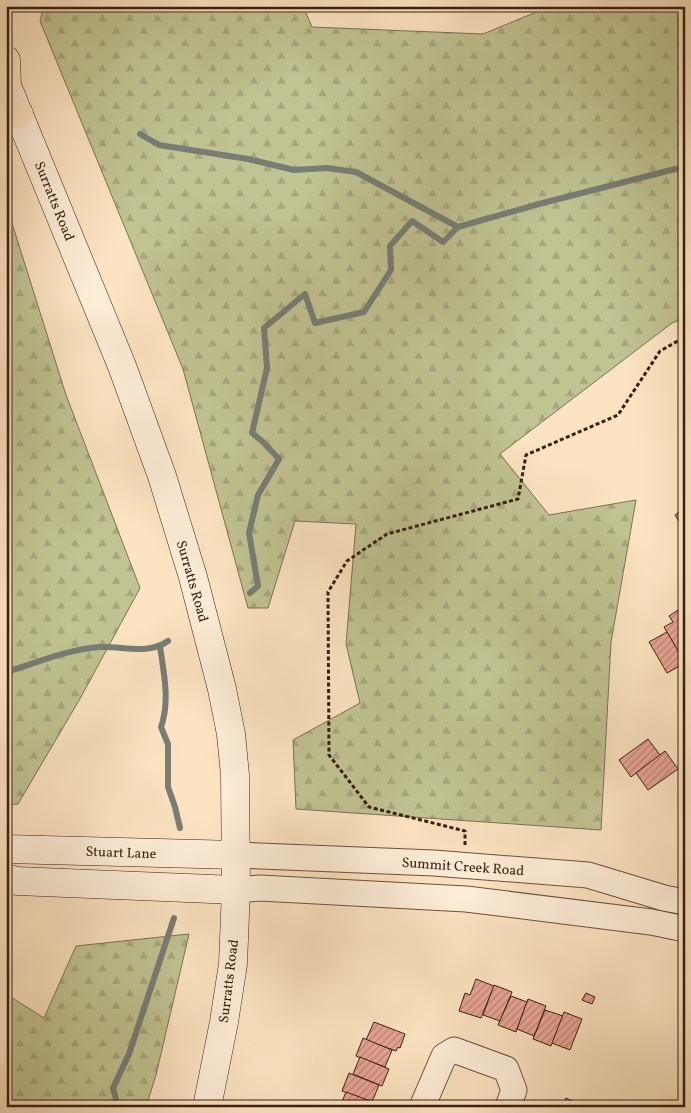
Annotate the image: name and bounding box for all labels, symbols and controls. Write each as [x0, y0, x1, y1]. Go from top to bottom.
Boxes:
street label: Surratts Road [29, 159, 78, 244]
street label: Surratts Road [171, 538, 212, 625]
street label: Stuart Lane [85, 843, 157, 864]
street label: Summit Creek Road [401, 854, 525, 881]
street label: Surratts Road [215, 938, 244, 1024]

